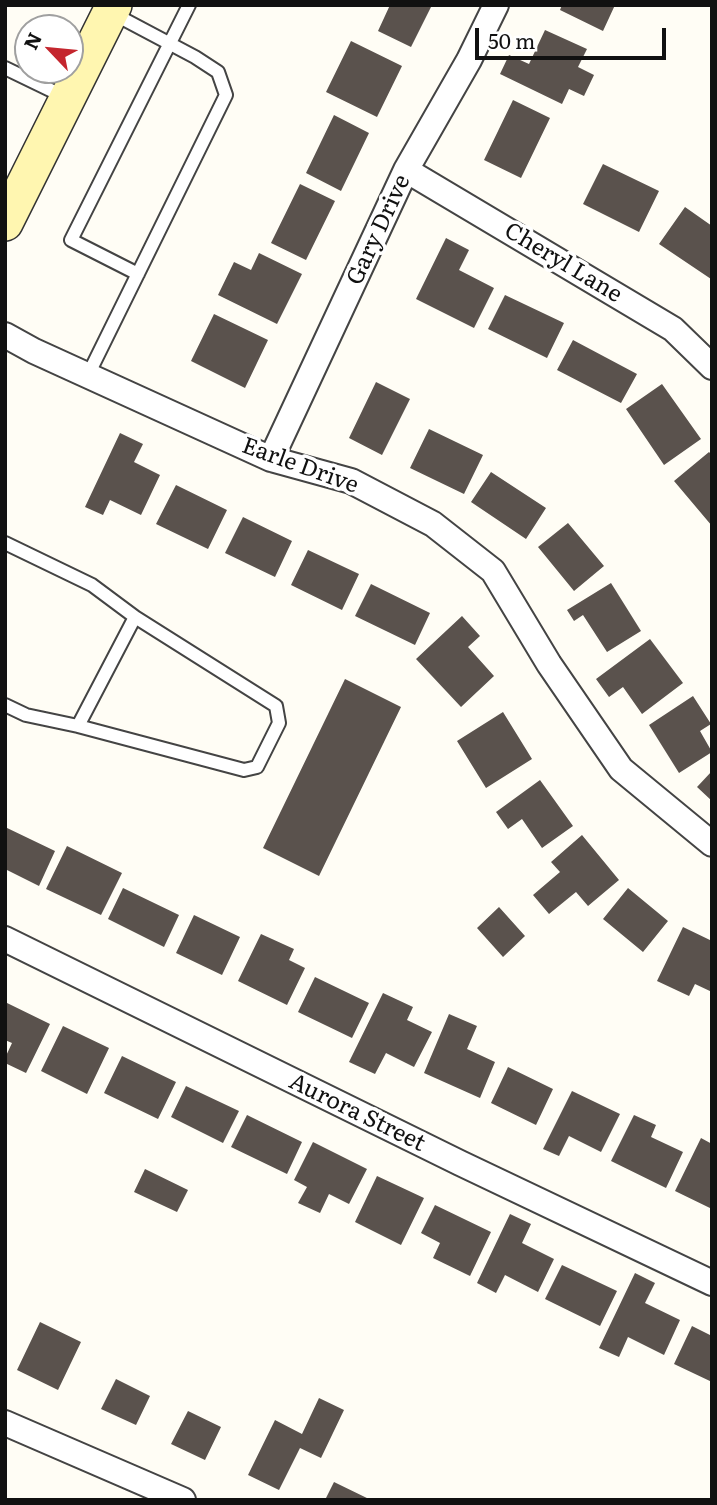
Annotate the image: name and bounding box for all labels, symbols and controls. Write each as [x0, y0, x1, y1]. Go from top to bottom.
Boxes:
north arrow [14, 14, 84, 84]
scale bar [479, 14, 670, 58]
text: 50 m [488, 24, 535, 55]
text: N [16, 27, 48, 54]
street label: Gary Drive [341, 170, 417, 290]
street label: Cheryl Lane [499, 217, 627, 309]
street label: Earle Drive [238, 432, 362, 500]
street label: Aurora Street [284, 1068, 430, 1158]

